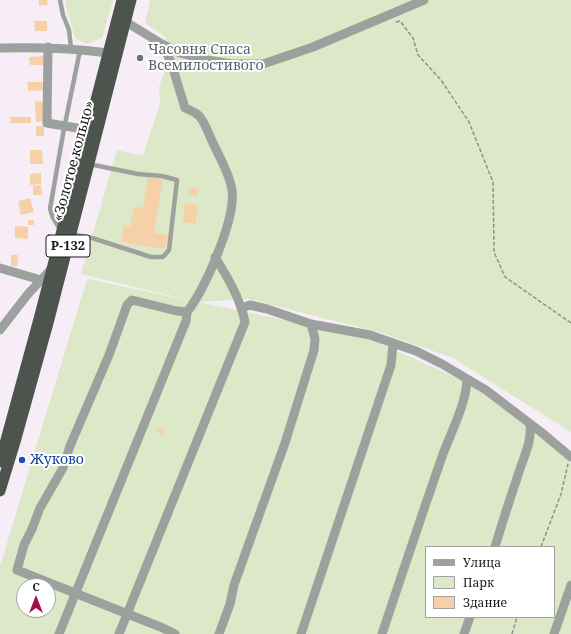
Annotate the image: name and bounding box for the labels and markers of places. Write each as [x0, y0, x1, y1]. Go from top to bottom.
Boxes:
place label: Часовня Спаса Всемилостивого [148, 42, 264, 74]
marker: Часовня Спаса Всемилостивого [135, 53, 145, 63]
place label: Жуково [30, 452, 84, 468]
marker: Жуково [17, 455, 27, 465]

